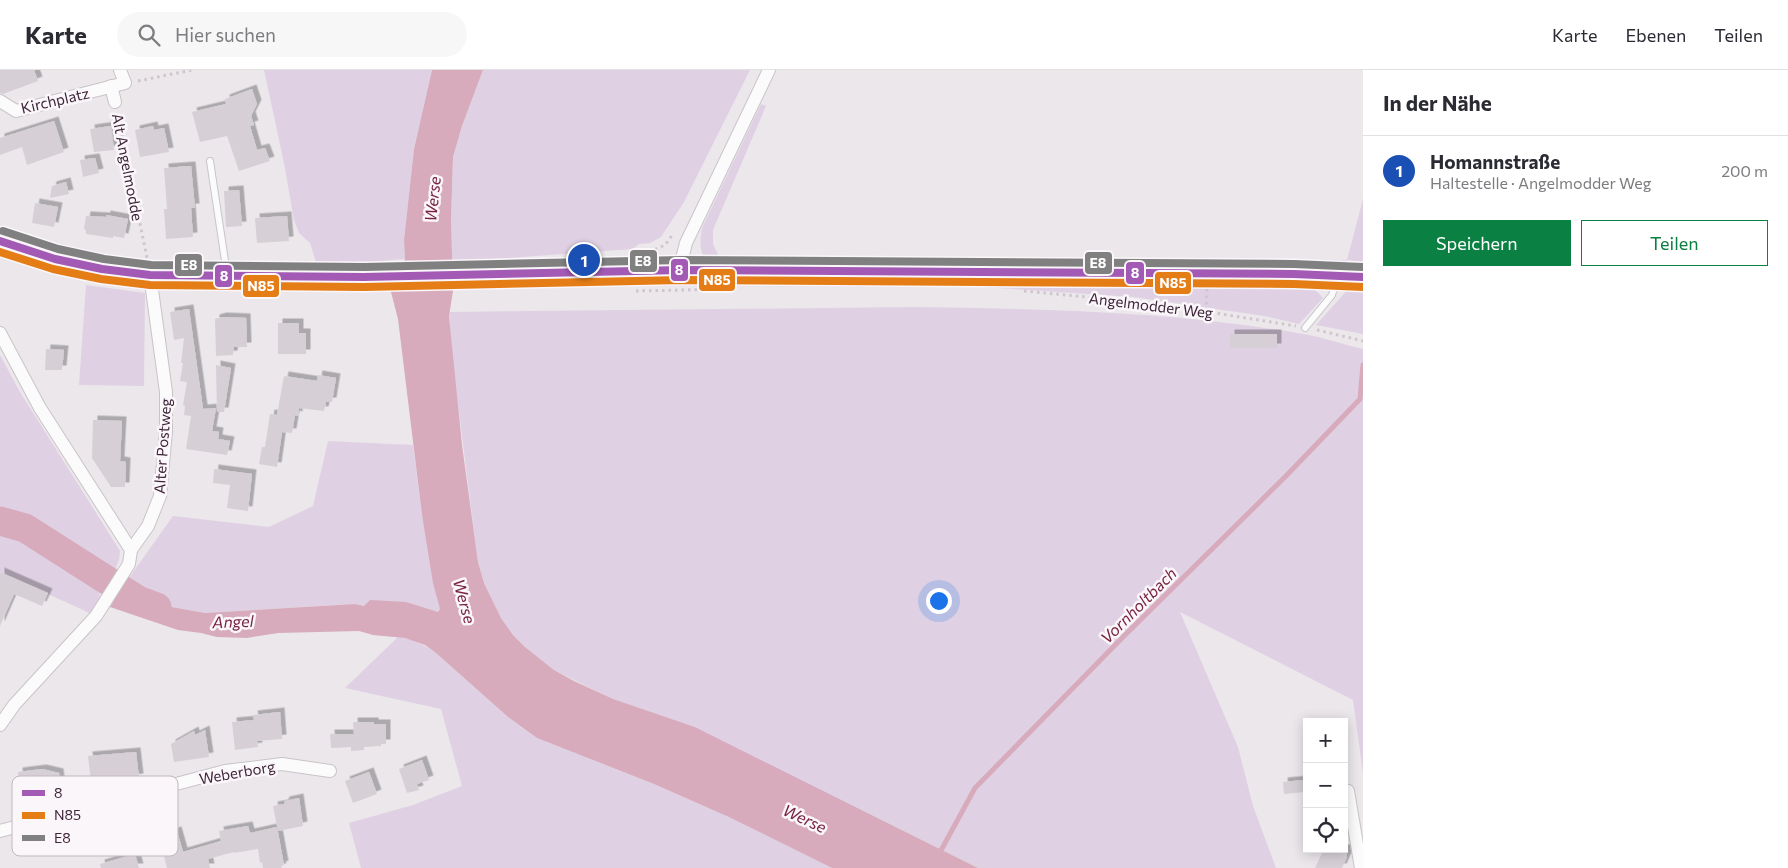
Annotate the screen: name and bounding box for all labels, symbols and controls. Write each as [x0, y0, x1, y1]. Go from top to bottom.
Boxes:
search box [117, 12, 467, 57]
text: Karte [25, 20, 87, 49]
icon: search [135, 21, 163, 49]
text: Hier suchen [175, 23, 276, 46]
text: Karte [1552, 24, 1597, 46]
text: Ebenen [1625, 24, 1686, 46]
text: Teilen [1714, 24, 1763, 46]
street label: Kirchplatz [19, 83, 91, 117]
text: In der Nähe [1383, 90, 1492, 115]
street label: Alt Angelmodde [109, 112, 147, 222]
text: Homannstraße [1430, 150, 1560, 173]
text: 1 [1395, 161, 1403, 180]
text: 200 m [1721, 161, 1768, 180]
text: Haltestelle · Angelmodder Weg [1430, 173, 1651, 192]
water label: Werse [420, 175, 444, 223]
button: Speichern [1383, 220, 1571, 266]
button: Teilen [1581, 220, 1768, 266]
pin: 1 [568, 241, 600, 279]
line badge: E8 [629, 249, 658, 273]
line badge: E8 [1084, 251, 1113, 275]
text: E8 [634, 252, 652, 269]
line badge: E8 [174, 253, 203, 277]
text: E8 [1089, 254, 1107, 271]
text: E8 [180, 256, 198, 273]
line badge: 8 [670, 258, 689, 282]
text: 8 [675, 261, 684, 278]
line badge: 8 [1125, 261, 1145, 285]
line badge: 8 [214, 264, 233, 288]
text: 8 [1131, 264, 1140, 281]
text: 8 [220, 267, 229, 284]
line badge: N85 [698, 268, 736, 292]
text: N85 [703, 271, 731, 288]
line badge: N85 [1154, 271, 1192, 295]
line badge: N85 [242, 274, 280, 298]
text: N85 [1159, 274, 1187, 291]
text: N85 [247, 277, 275, 294]
street label: Angelmodder Weg [1088, 288, 1214, 322]
street label: Alter Postweg [150, 398, 174, 494]
water label: Vornholtbach [1096, 563, 1180, 647]
water label: Werse [450, 576, 480, 626]
your location [926, 588, 952, 614]
water label: Angel [211, 611, 255, 631]
map controls [1303, 718, 1348, 853]
button: + [1303, 718, 1348, 763]
street label: Weberborg [198, 756, 276, 788]
button: − [1303, 763, 1348, 808]
legend [12, 776, 178, 856]
text: 8 [54, 784, 63, 801]
water label: Werse [780, 800, 830, 836]
text: N85 [54, 806, 81, 823]
button: locate [1303, 808, 1348, 853]
text: E8 [54, 829, 71, 846]

